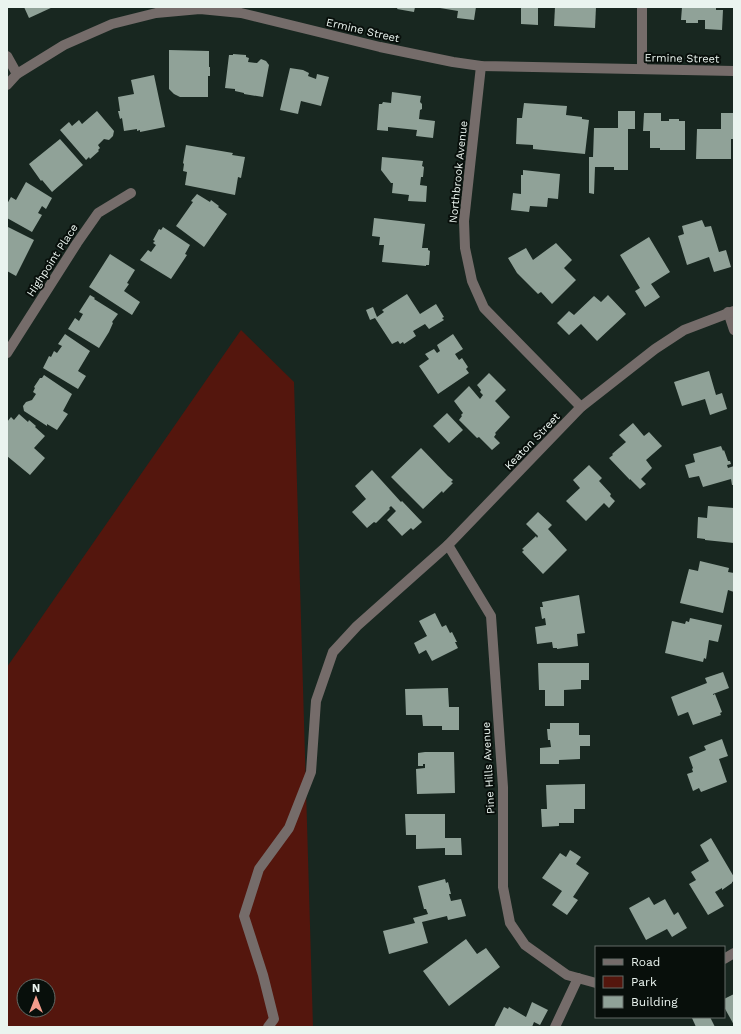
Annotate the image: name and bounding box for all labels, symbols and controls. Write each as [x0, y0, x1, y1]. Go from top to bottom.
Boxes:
street label: Ermine Street [325, 16, 401, 45]
street label: Ermine Street [644, 51, 720, 66]
street label: Northbrook Avenue [447, 120, 470, 224]
street label: Highpoint Place [24, 222, 81, 299]
street label: Keaton Street [502, 410, 563, 472]
street label: Pine Hills Avenue [480, 722, 497, 814]
legend [595, 946, 725, 1018]
text: Road [631, 955, 660, 969]
text: Park [631, 975, 657, 989]
north arrow [16, 978, 56, 1018]
text: N [32, 982, 40, 995]
text: Building [631, 995, 678, 1009]

